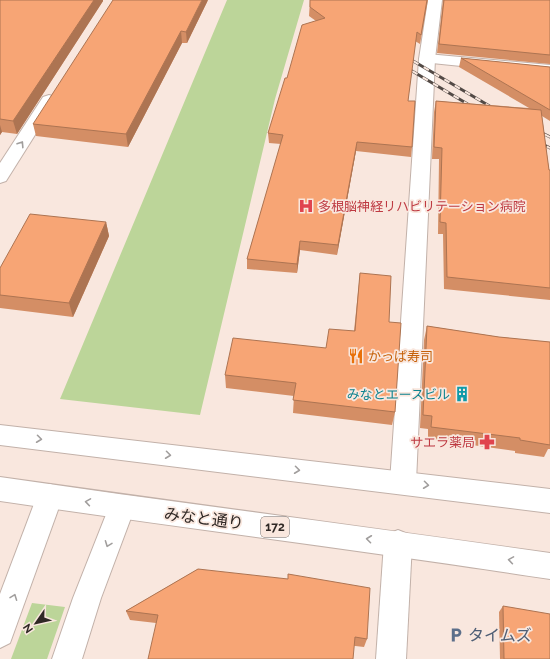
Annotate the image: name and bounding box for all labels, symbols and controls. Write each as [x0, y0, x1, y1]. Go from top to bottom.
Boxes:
one-way arrow [16, 141, 24, 148]
hospital icon: 多根脳神経リハビリテーション病院 [297, 197, 315, 215]
place label: 多根脳神経リハビリテーション病院 [318, 199, 526, 214]
restaurant icon: かっぱ寿司 [347, 347, 365, 365]
place label: かっぱ寿司 [368, 349, 433, 364]
building icon: みなとエースビル [453, 385, 471, 403]
place label: みなとエースビル [347, 387, 450, 402]
pharmacy icon: サエラ薬局 [478, 433, 496, 451]
one-way arrow [36, 434, 42, 443]
place label: サエラ薬局 [410, 435, 475, 450]
one-way arrow [165, 450, 171, 459]
one-way arrow [294, 465, 300, 474]
one-way arrow [423, 480, 429, 489]
one-way arrow [84, 498, 91, 507]
street label: みなと通り [163, 504, 245, 533]
road number: 172 [261, 517, 289, 537]
one-way arrow [366, 535, 372, 544]
one-way arrow [104, 540, 112, 547]
one-way arrow [508, 556, 515, 565]
one-way arrow [10, 593, 18, 600]
north arrow [16, 603, 56, 643]
text: N [20, 621, 36, 635]
parking icon: タイムズ [447, 626, 465, 644]
place label: タイムズ [468, 626, 532, 645]

